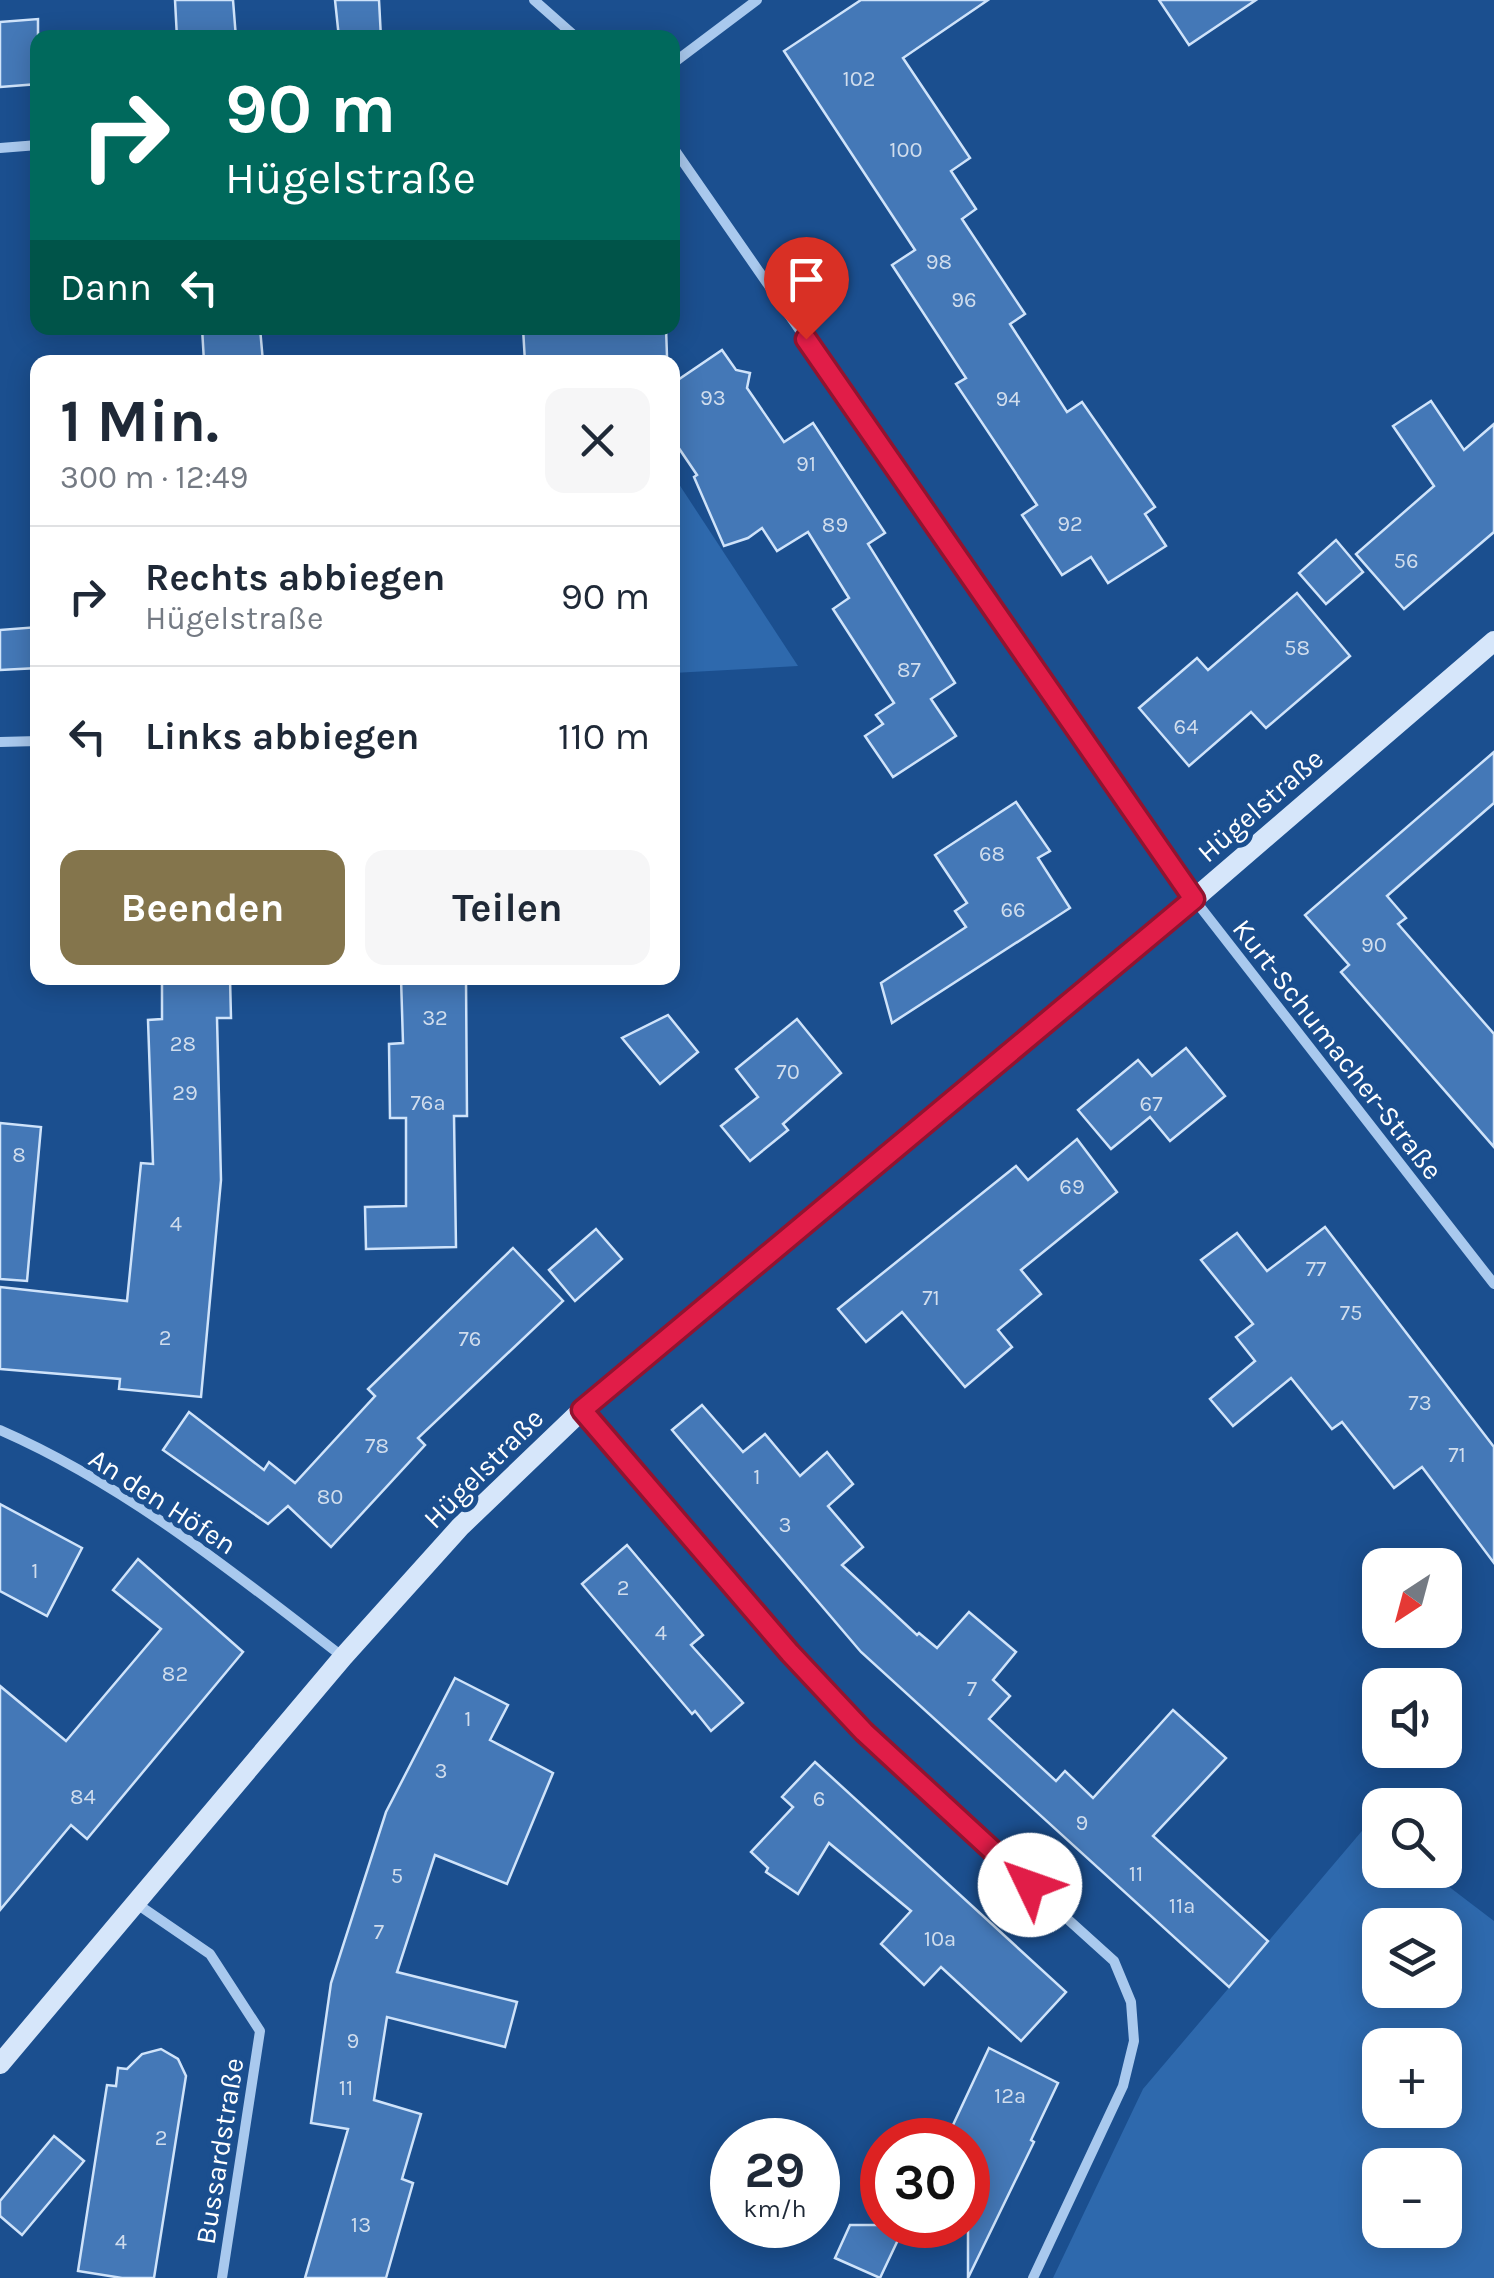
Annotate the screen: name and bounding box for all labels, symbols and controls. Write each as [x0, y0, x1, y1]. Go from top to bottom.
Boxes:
house number: 102 [842, 66, 876, 92]
text: 90 m [225, 68, 396, 150]
icon: right [60, 70, 190, 200]
house number: 100 [889, 137, 923, 163]
text: Hügelstraße [225, 152, 476, 204]
pin [764, 237, 849, 340]
house number: 98 [926, 249, 952, 275]
icon: arrive [779, 252, 834, 307]
icon: left [172, 260, 227, 315]
text: Dann [60, 265, 152, 310]
house number: 96 [951, 287, 977, 313]
house number: 93 [700, 385, 726, 411]
text: 1 Min. [60, 386, 219, 456]
house number: 94 [995, 386, 1021, 412]
button: close [545, 388, 650, 493]
house number: 91 [796, 451, 816, 477]
text: 300 m · 12:49 [60, 459, 248, 496]
house number: 92 [1057, 511, 1083, 537]
house number: 89 [822, 512, 848, 538]
house number: 56 [1393, 548, 1419, 574]
text: Rechts abbiegen [145, 555, 445, 600]
icon: right [60, 569, 115, 624]
text: 90 m [561, 574, 650, 619]
text: Hügelstraße [145, 600, 323, 637]
house number: 58 [1284, 635, 1310, 661]
house number: 87 [897, 657, 921, 683]
icon: left [60, 709, 115, 764]
text: Links abbiegen [145, 714, 419, 759]
text: 110 m [558, 714, 650, 759]
house number: 64 [1174, 714, 1198, 740]
street label: Hügelstraße [1191, 742, 1330, 869]
house number: 68 [979, 841, 1005, 867]
button: Beenden [60, 850, 345, 965]
button: Teilen [365, 850, 650, 965]
house number: 66 [1000, 897, 1026, 923]
street label: Kurt-Schumacher-Straße [1226, 913, 1450, 1186]
house number: 90 [1361, 932, 1387, 958]
house number: 32 [422, 1005, 448, 1031]
house number: 28 [170, 1031, 196, 1057]
house number: 70 [776, 1059, 800, 1085]
house number: 29 [172, 1080, 198, 1106]
house number: 76a [410, 1090, 446, 1116]
house number: 67 [1140, 1091, 1162, 1117]
house number: 8 [12, 1142, 26, 1168]
house number: 69 [1059, 1174, 1085, 1200]
house number: 4 [170, 1211, 182, 1237]
house number: 77 [1306, 1256, 1326, 1282]
house number: 71 [922, 1285, 940, 1311]
house number: 75 [1340, 1300, 1362, 1326]
house number: 2 [159, 1325, 171, 1351]
house number: 76 [459, 1326, 481, 1352]
house number: 73 [1408, 1390, 1432, 1416]
street label: Hügelstraße [417, 1402, 550, 1535]
house number: 78 [365, 1433, 389, 1459]
street label: An den Höfen [83, 1442, 243, 1561]
house number: 71 [1448, 1442, 1466, 1468]
house number: 1 [753, 1464, 761, 1490]
house number: 80 [317, 1484, 343, 1510]
house number: 3 [779, 1512, 792, 1538]
north arrow [1362, 1548, 1462, 1648]
map controls [1362, 1548, 1462, 2248]
house number: 1 [31, 1558, 39, 1584]
house number: 2 [617, 1575, 629, 1601]
house number: 4 [655, 1620, 667, 1646]
house number: 82 [162, 1661, 188, 1687]
button: sound [1362, 1668, 1462, 1768]
house number: 7 [967, 1676, 977, 1702]
house number: 1 [464, 1706, 472, 1732]
house number: 3 [435, 1758, 448, 1784]
house number: 84 [70, 1784, 96, 1810]
house number: 6 [813, 1786, 825, 1812]
button: search [1362, 1788, 1462, 1888]
house number: 9 [1076, 1810, 1088, 1836]
position arrow [978, 1833, 1082, 1937]
house number: 11 [1129, 1861, 1143, 1887]
house number: 5 [391, 1863, 403, 1889]
house number: 11a [1169, 1893, 1195, 1919]
button: layers [1362, 1908, 1462, 2008]
house number: 7 [374, 1919, 384, 1945]
house number: 10a [924, 1926, 956, 1952]
house number: 9 [347, 2028, 359, 2054]
button: + [1362, 2028, 1462, 2128]
street label: Bussardstraße [188, 2056, 251, 2247]
house number: 11 [339, 2075, 353, 2101]
house number: 12a [994, 2083, 1026, 2109]
speed limit sign: 30 [860, 2118, 990, 2248]
house number: 2 [155, 2125, 167, 2151]
text: 29 [745, 2141, 805, 2200]
button: − [1362, 2148, 1462, 2248]
text: km/h [743, 2194, 807, 2223]
house number: 13 [351, 2212, 371, 2238]
house number: 4 [115, 2229, 127, 2255]

